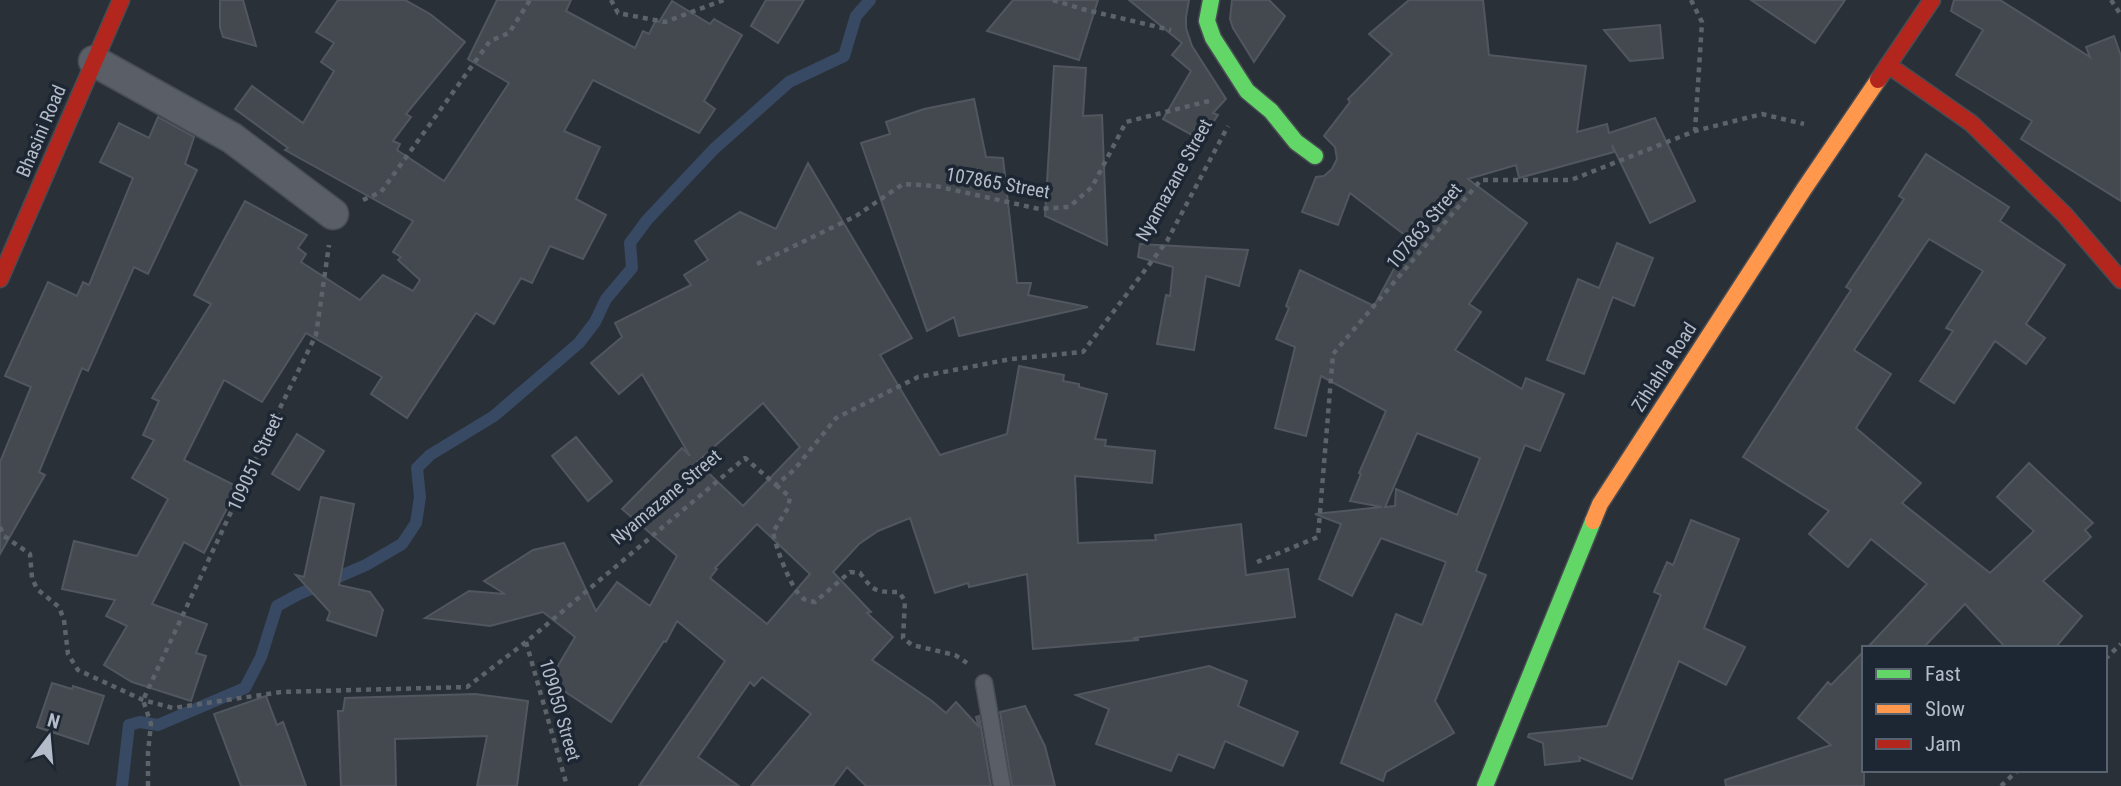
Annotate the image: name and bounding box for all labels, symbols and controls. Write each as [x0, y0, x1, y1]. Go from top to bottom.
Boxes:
street label: Bhasini Road [11, 82, 71, 180]
street label: Nyamazane Street [1131, 115, 1217, 245]
street label: 107865 Street [944, 163, 1052, 203]
street label: 107863 Street [1381, 178, 1467, 274]
street label: Zihlahla Road [1627, 318, 1701, 416]
street label: 109051 Street [222, 409, 288, 515]
street label: Nyamazane Street [606, 444, 726, 550]
legend [1862, 646, 2107, 772]
street label: 109050 Street [534, 656, 586, 764]
text: Fast [1925, 662, 1961, 686]
text: Slow [1925, 697, 1965, 721]
north arrow [14, 702, 84, 772]
text: N [45, 708, 62, 734]
text: Jam [1925, 732, 1961, 756]

